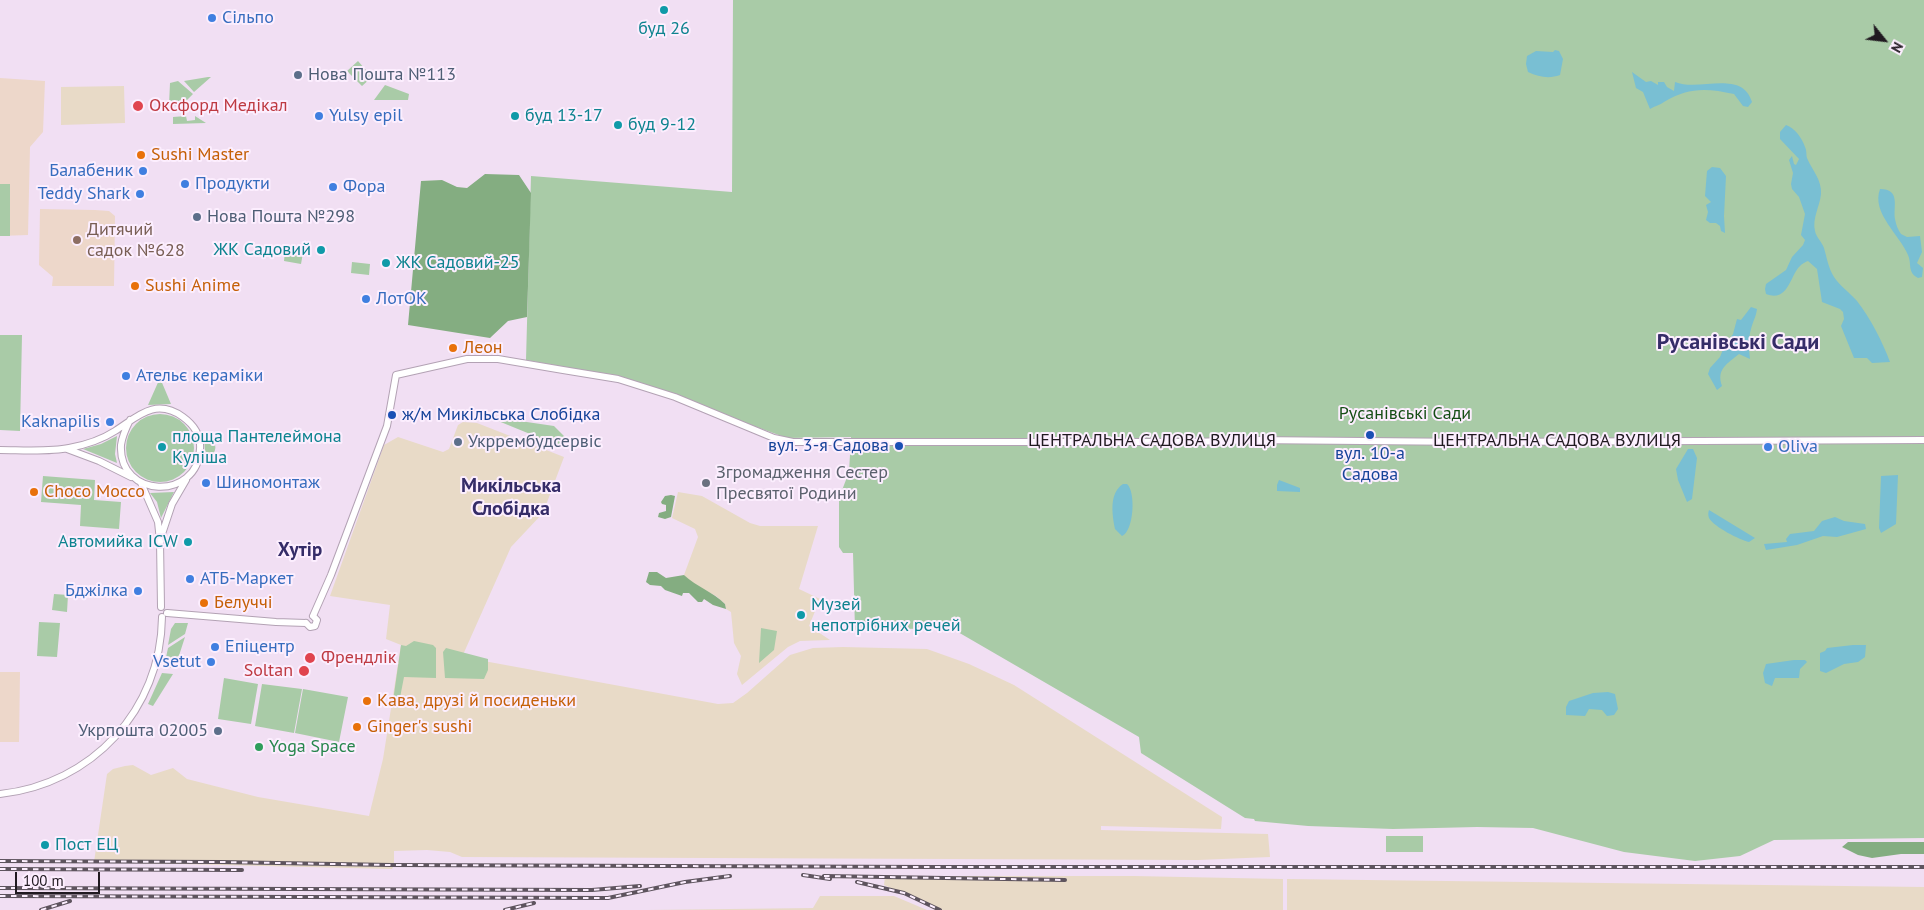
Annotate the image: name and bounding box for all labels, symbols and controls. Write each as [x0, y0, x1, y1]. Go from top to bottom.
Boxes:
marker: буд 26 [658, 4, 670, 16]
place label: Сільпо [222, 7, 274, 29]
marker: Сільпо [206, 12, 218, 24]
north arrow [1859, 15, 1909, 65]
place label: буд 26 [638, 18, 690, 40]
text: N [1887, 39, 1907, 56]
place label: Нова Пошта №113 [308, 64, 456, 86]
marker: Нова Пошта №113 [292, 69, 304, 81]
place label: Оксфорд Медікал [149, 95, 288, 117]
marker: Оксфорд Медікал [131, 99, 145, 113]
place label: Yulsy epil [329, 105, 402, 127]
place label: буд 13-17 [525, 105, 603, 127]
marker: Yulsy epil [313, 110, 325, 122]
marker: буд 13-17 [509, 110, 521, 122]
place label: буд 9-12 [628, 114, 696, 136]
marker: буд 9-12 [612, 119, 624, 131]
place label: Sushi Master [151, 144, 249, 166]
marker: Sushi Master [135, 149, 147, 161]
place label: Балабеник [49, 160, 133, 182]
marker: Балабеник [137, 165, 149, 177]
place label: Продукти [195, 173, 270, 195]
place label: Фора [343, 176, 385, 198]
marker: Продукти [179, 178, 191, 190]
marker: Фора [327, 181, 339, 193]
place label: Teddy Shark [38, 183, 130, 205]
marker: Teddy Shark [134, 188, 146, 200]
place label: Нова Пошта №298 [207, 206, 355, 228]
marker: Нова Пошта №298 [191, 211, 203, 223]
place label: Дитячий садок №628 [87, 219, 185, 262]
marker: Дитячий садок №628 [71, 234, 83, 246]
place label: ЖК Садовий [213, 239, 311, 261]
marker: ЖК Садовий [315, 244, 327, 256]
place label: ЖК Садовий-25 [396, 252, 520, 274]
marker: ЖК Садовий-25 [380, 257, 392, 269]
place label: Sushi Anime [145, 275, 240, 297]
marker: Sushi Anime [129, 280, 141, 292]
place label: ЛотОК [376, 288, 427, 310]
marker: ЛотОК [360, 293, 372, 305]
district label: Русанівські Сади [1657, 330, 1819, 356]
place label: Леон [463, 337, 503, 359]
marker: Леон [447, 342, 459, 354]
place label: Ательє кераміки [136, 365, 263, 387]
marker: Ательє кераміки [120, 370, 132, 382]
park label: Русанівські Сади [1339, 403, 1471, 425]
place label: ж/м Микільська Слобідка [402, 404, 600, 426]
marker: ж/м Микільська Слобідка [386, 409, 398, 421]
place label: Kaknapilis [21, 411, 100, 433]
marker: Kaknapilis [104, 416, 116, 428]
place label: площа Пантелеймона Куліша [172, 426, 342, 468]
marker: вул. 10-а Садова [1364, 429, 1376, 441]
street label: ЦЕНТРАЛЬНА САДОВА ВУЛИЦЯ [1028, 430, 1276, 452]
street label: ЦЕНТРАЛЬНА САДОВА ВУЛИЦЯ [1433, 430, 1681, 452]
place label: Укррембудсервіс [468, 431, 602, 453]
place label: вул. 3-я Садова [768, 435, 889, 457]
marker: Укррембудсервіс [452, 436, 464, 448]
place label: Oliva [1778, 436, 1818, 458]
marker: вул. 3-я Садова [893, 440, 905, 452]
marker: площа Пантелеймона Куліша [156, 441, 168, 453]
marker: Oliva [1762, 441, 1774, 453]
place label: вул. 10-а Садова [1335, 443, 1405, 486]
place label: Згромадження Сестер Пресвятої Родини [716, 462, 888, 504]
place label: Шиномонтаж [216, 472, 320, 494]
district label: Микільська Слобідка [461, 474, 561, 521]
marker: Шиномонтаж [200, 477, 212, 489]
marker: Згромадження Сестер Пресвятої Родини [700, 477, 712, 489]
place label: Choco Mocco [44, 481, 145, 503]
marker: Choco Mocco [28, 486, 40, 498]
place label: Автомийка ICW [58, 531, 178, 553]
marker: Автомийка ICW [182, 536, 194, 548]
district label: Хутір [278, 540, 322, 562]
place label: АТБ-Маркет [200, 568, 293, 590]
marker: АТБ-Маркет [184, 573, 196, 585]
place label: Бджілка [65, 580, 128, 602]
marker: Бджілка [132, 585, 144, 597]
place label: Белуччі [214, 592, 273, 614]
place label: Музей непотрібних речей [811, 594, 961, 636]
marker: Белуччі [198, 597, 210, 609]
marker: Музей непотрібних речей [795, 609, 807, 621]
place label: Епіцентр [225, 636, 295, 658]
marker: Епіцентр [209, 641, 221, 653]
place label: Френдлік [321, 647, 396, 669]
place label: Vsetut [153, 651, 201, 673]
marker: Френдлік [303, 651, 317, 665]
marker: Vsetut [205, 656, 217, 668]
place label: Soltan [244, 660, 293, 682]
marker: Soltan [297, 664, 311, 678]
place label: Кава, друзі й посиденьки [377, 690, 576, 712]
marker: Кава, друзі й посиденьки [361, 695, 373, 707]
place label: Ginger's sushi [367, 716, 472, 738]
place label: Укрпошта 02005 [78, 720, 208, 742]
marker: Ginger's sushi [351, 721, 363, 733]
marker: Укрпошта 02005 [212, 725, 224, 737]
place label: Yoga Space [269, 736, 356, 758]
marker: Yoga Space [253, 741, 265, 753]
place label: Пост ЕЦ [55, 834, 118, 856]
marker: Пост ЕЦ [39, 839, 51, 851]
scale bar [18, 862, 102, 894]
text: 100 m [23, 871, 64, 890]

